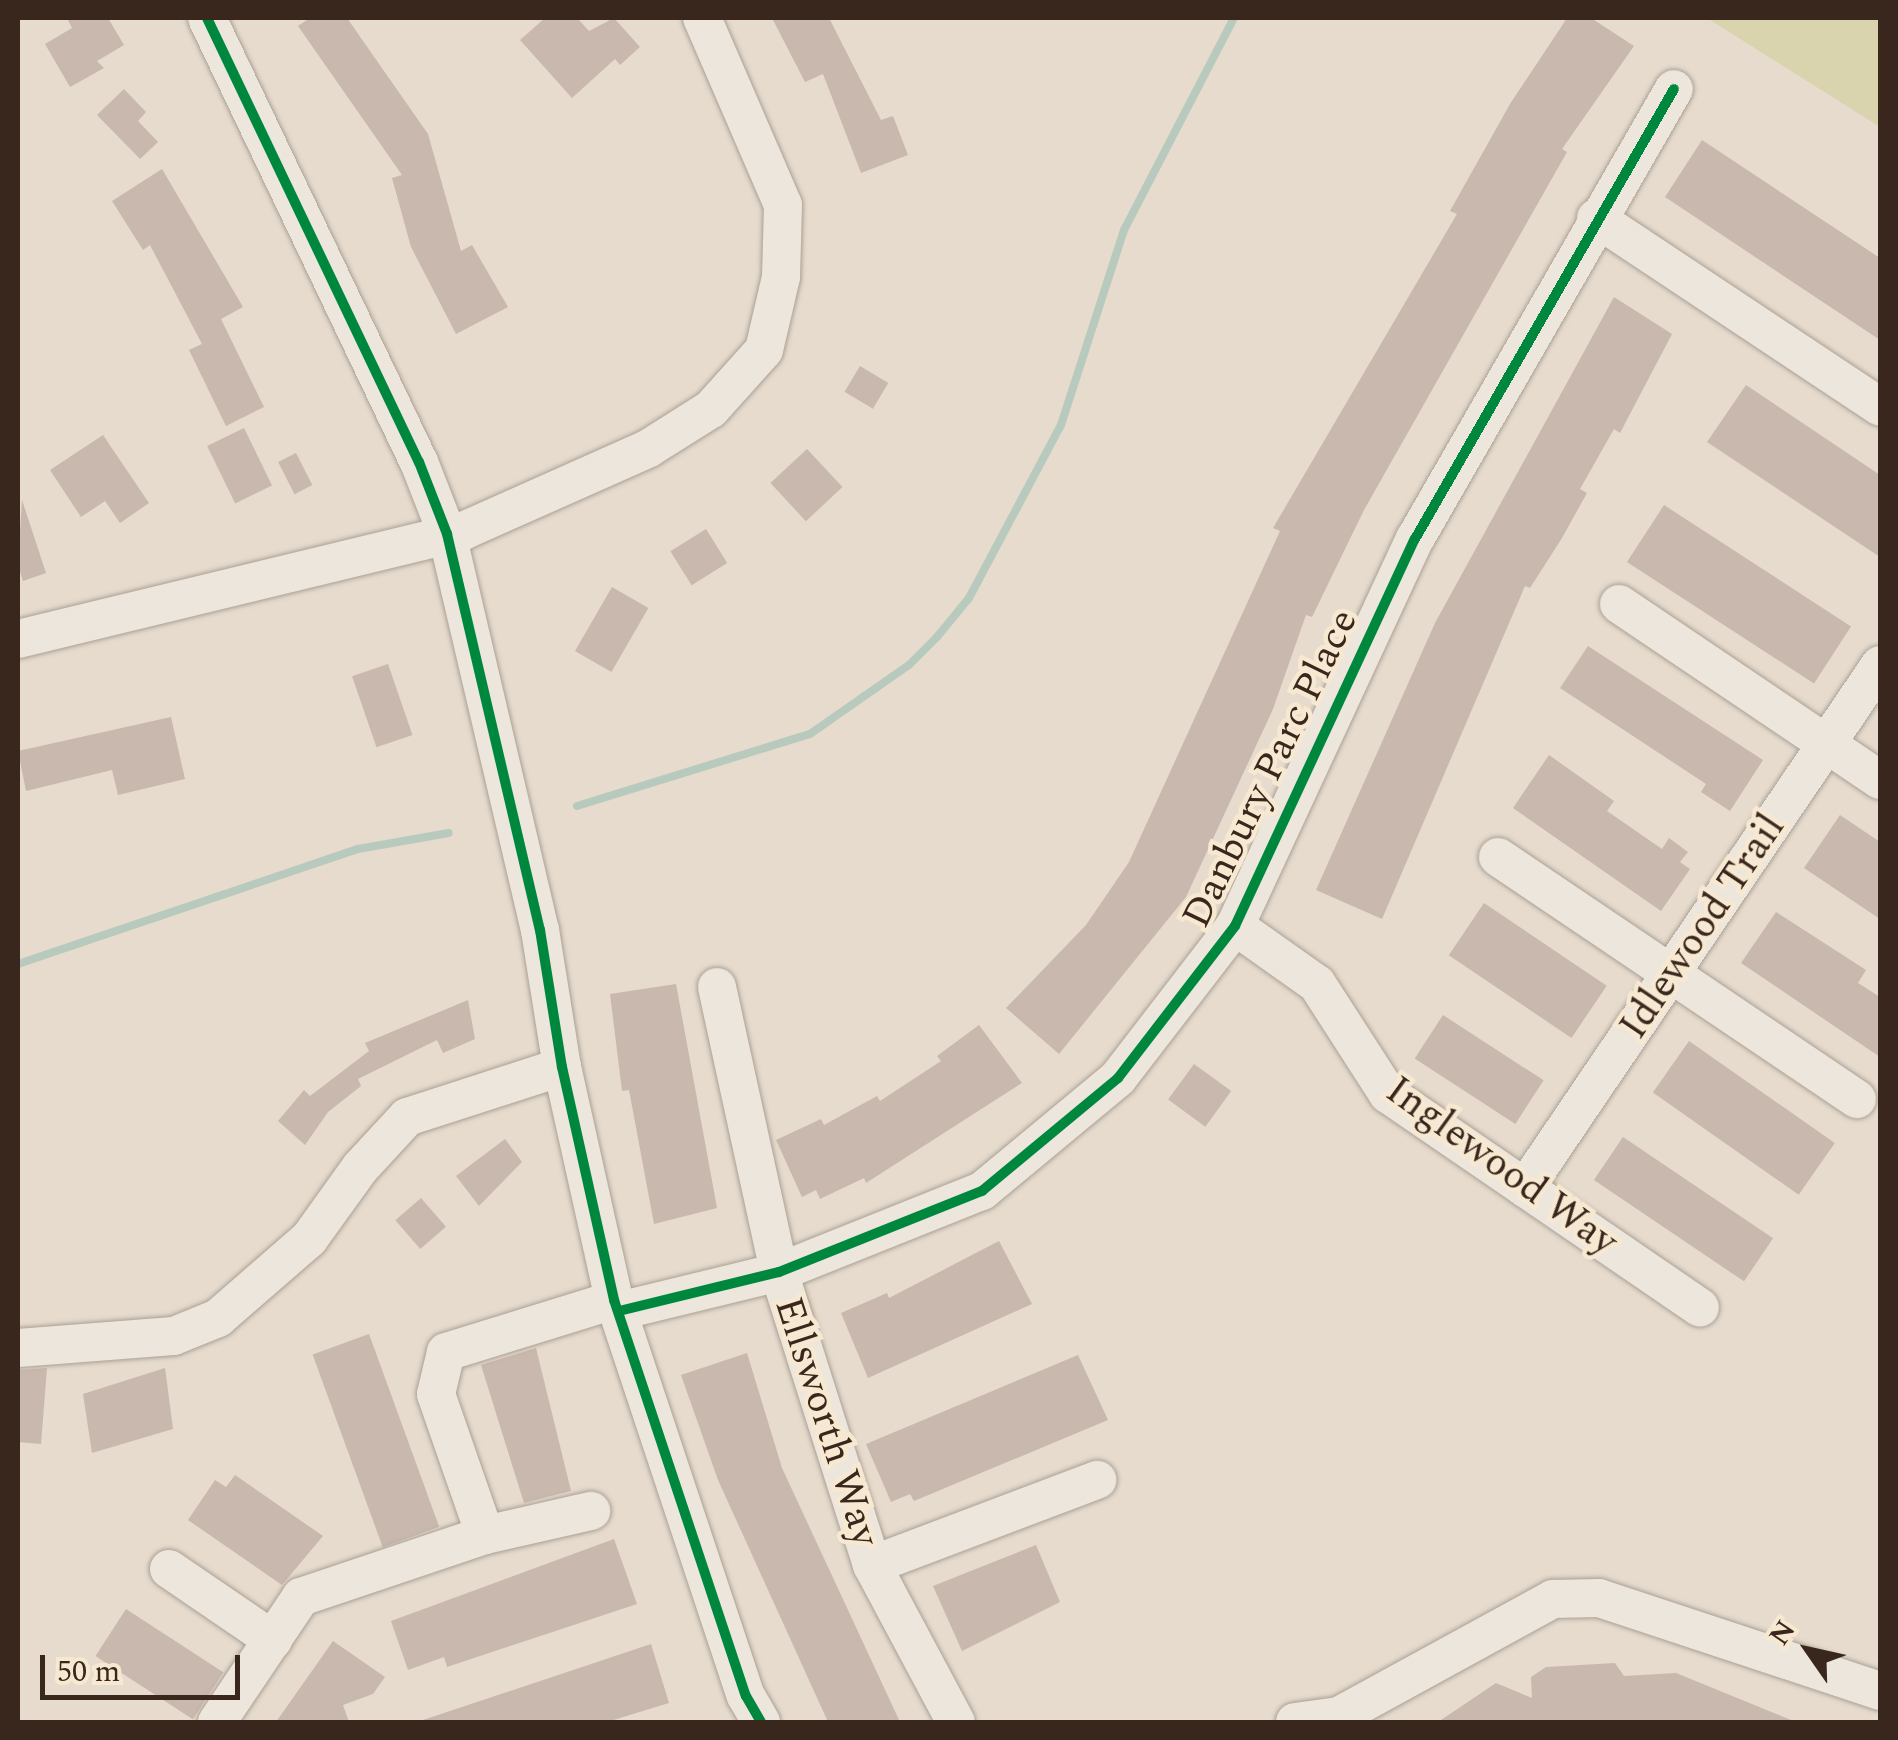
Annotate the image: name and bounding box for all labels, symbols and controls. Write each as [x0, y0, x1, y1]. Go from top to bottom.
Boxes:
street label: Danbury Parc Place [1173, 602, 1369, 936]
street label: Idlewood Trail [1610, 805, 1796, 1049]
street label: Inglewood Way [1376, 1067, 1626, 1267]
street label: Ellsworth Way [763, 1291, 889, 1553]
north arrow [1758, 1600, 1858, 1700]
text: N [1758, 1611, 1807, 1654]
scale bar [45, 1635, 245, 1697]
text: 50 m [57, 1649, 120, 1695]

